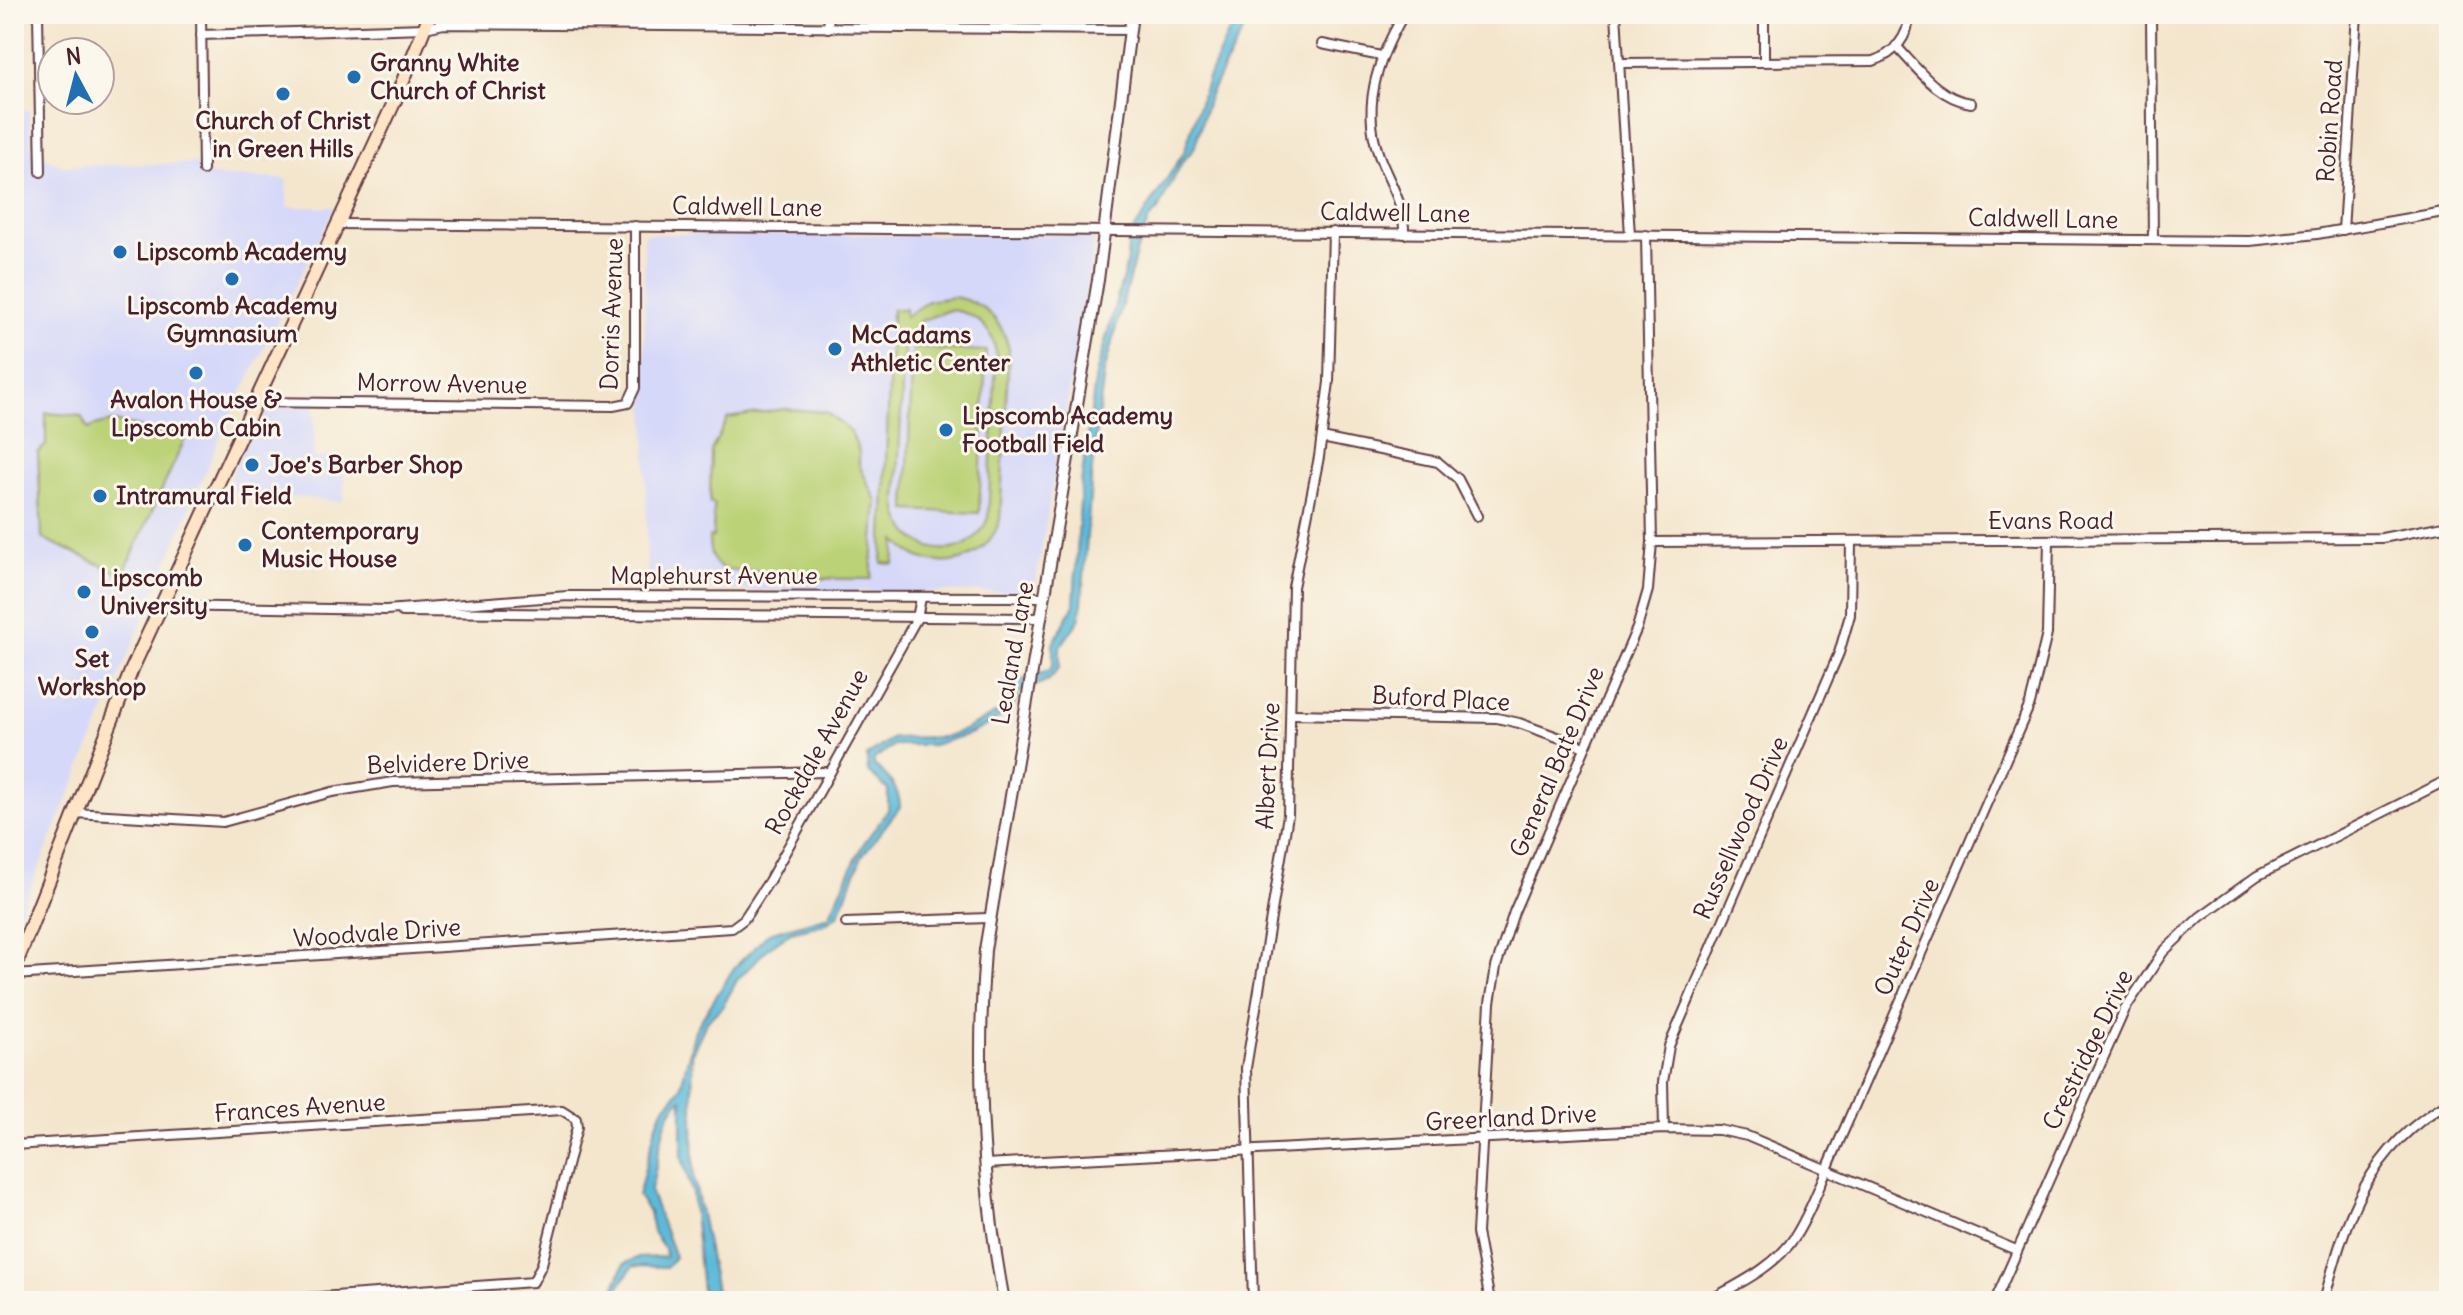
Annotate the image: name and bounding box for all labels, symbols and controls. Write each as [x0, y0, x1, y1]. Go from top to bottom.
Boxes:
north arrow [36, 36, 116, 116]
text: N [64, 41, 83, 71]
place label: Granny White Church of Christ [370, 47, 547, 105]
street label: Robin Road [2310, 58, 2348, 183]
marker: Granny White Church of Christ [345, 68, 363, 86]
marker: Church of Christ in Green Hills [274, 85, 292, 103]
place label: Church of Christ in Green Hills [195, 105, 372, 163]
street label: Caldwell Lane [672, 190, 823, 222]
street label: Caldwell Lane [1320, 196, 1471, 228]
street label: Caldwell Lane [1968, 202, 2119, 234]
place label: Lipscomb Academy [136, 236, 347, 266]
street label: Dorris Avenue [593, 237, 629, 391]
marker: Lipscomb Academy [111, 243, 129, 261]
marker: Lipscomb Academy Gymnasium [223, 270, 241, 288]
place label: Lipscomb Academy Gymnasium [126, 290, 338, 348]
place label: McCadams Athletic Center [851, 319, 1010, 377]
marker: McCadams Athletic Center [826, 340, 844, 358]
marker: Avalon House & Lipscomb Cabin [187, 364, 205, 382]
street label: Morrow Avenue [356, 367, 528, 399]
place label: Avalon House & Lipscomb Cabin [110, 384, 282, 442]
place label: Lipscomb Academy Football Field [962, 400, 1173, 458]
marker: Lipscomb Academy Football Field [937, 421, 955, 439]
place label: Joe's Barber Shop [268, 449, 463, 479]
marker: Joe's Barber Shop [243, 456, 261, 474]
place label: Intramural Field [116, 480, 292, 510]
marker: Intramural Field [91, 487, 109, 505]
street label: Evans Road [1988, 505, 2114, 535]
place label: Contemporary Music House [261, 515, 419, 573]
marker: Contemporary Music House [236, 536, 254, 554]
street label: Maplehurst Avenue [610, 560, 818, 590]
place label: Lipscomb University [100, 562, 208, 620]
street label: Lealand Lane [985, 579, 1039, 727]
marker: Lipscomb University [75, 583, 93, 601]
marker: Set Workshop [83, 623, 101, 641]
place label: Set Workshop [38, 643, 146, 701]
street label: General Bate Drive [1502, 662, 1610, 861]
street label: Rockdale Avenue [758, 663, 874, 840]
street label: Buford Place [1371, 679, 1511, 717]
street label: Albert Drive [1249, 702, 1285, 830]
street label: Russellwood Drive [1686, 731, 1794, 924]
street label: Belvidere Drive [366, 744, 530, 780]
street label: Outer Drive [1867, 873, 1945, 1000]
street label: Woodvale Drive [292, 911, 462, 953]
street label: Crestridge Drive [2035, 964, 2139, 1135]
street label: Frances Avenue [213, 1086, 387, 1128]
street label: Greerland Drive [1424, 1098, 1597, 1136]

